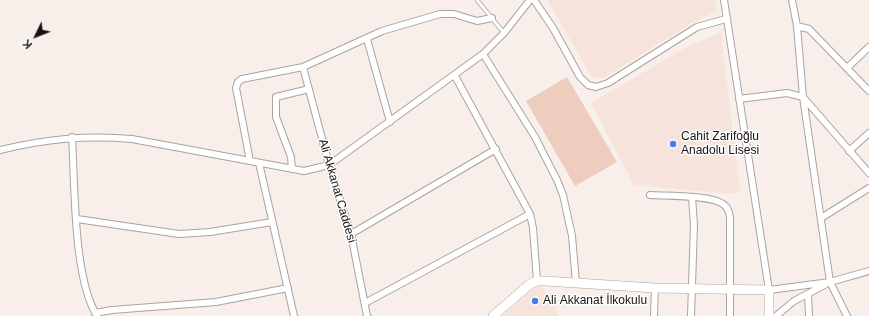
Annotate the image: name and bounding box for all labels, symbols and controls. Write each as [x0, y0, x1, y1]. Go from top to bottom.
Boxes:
north arrow [16, 16, 56, 56]
text: K [20, 37, 34, 51]
place label: Cahit Zarifoğlu Anadolu Lisesi [681, 130, 759, 158]
street label: Ali Akkanat Caddesi [315, 137, 359, 245]
marker: Cahit Zarifoğlu Anadolu Lisesi [668, 139, 678, 149]
place label: Ali Akkanat İlkokulu [543, 294, 647, 308]
marker: Ali Akkanat İlkokulu [530, 296, 540, 306]

